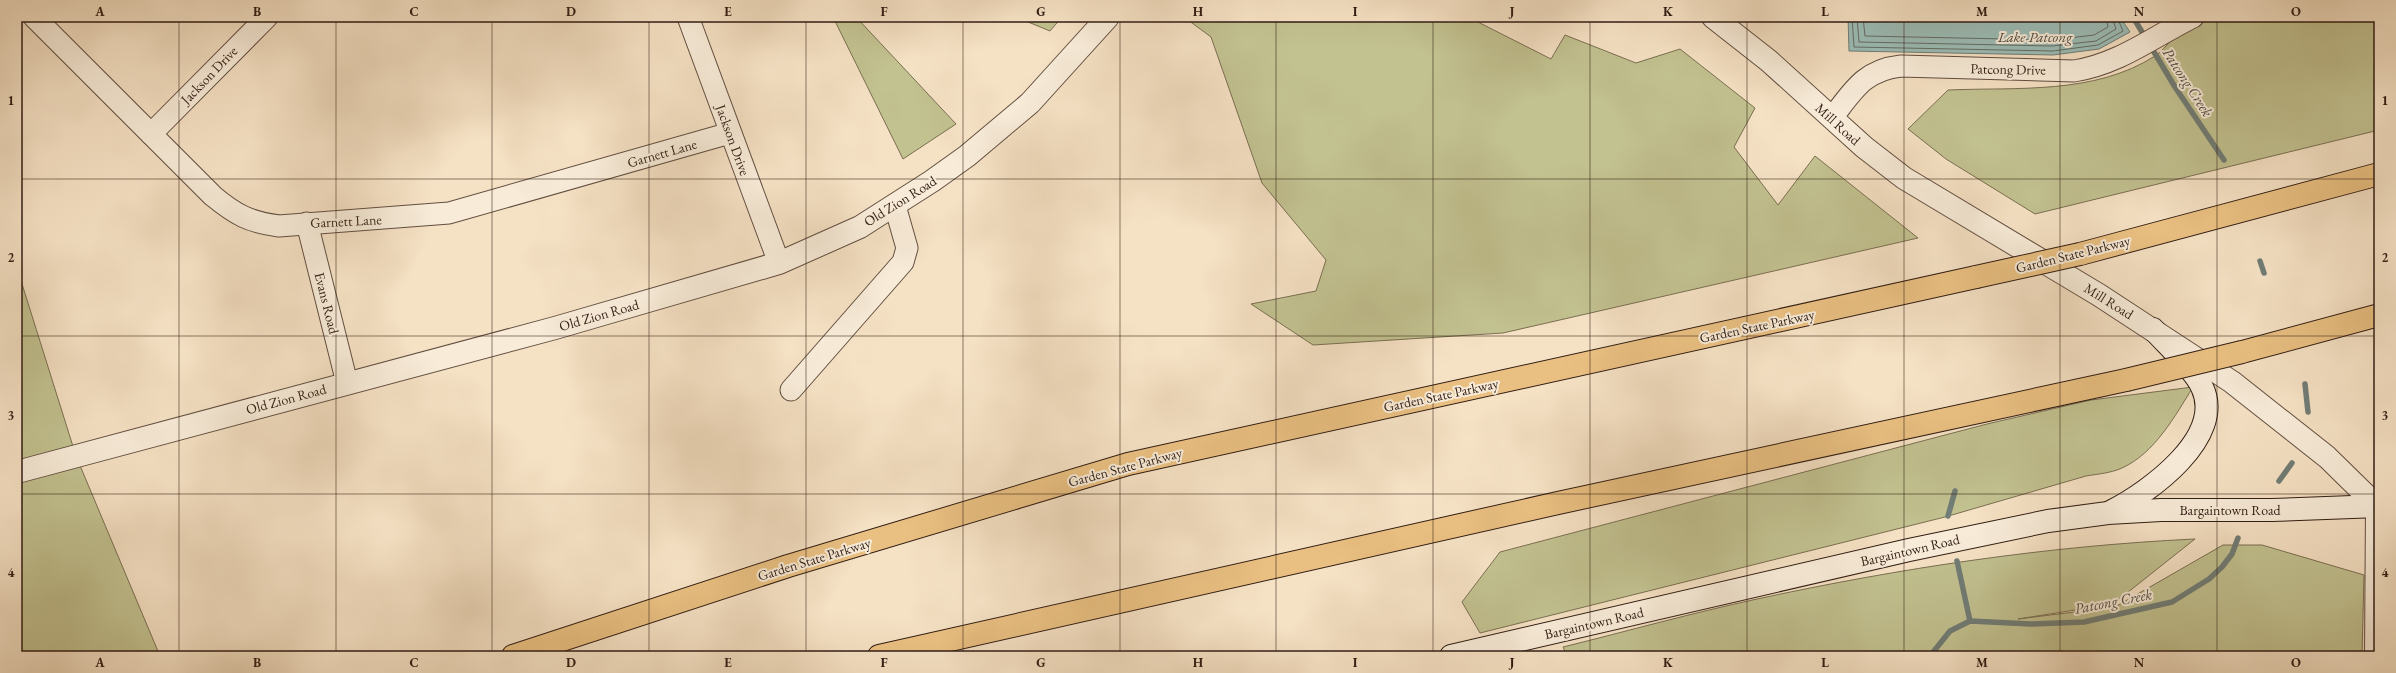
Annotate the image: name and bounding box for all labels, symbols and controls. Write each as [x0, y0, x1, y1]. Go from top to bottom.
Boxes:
text: A [94, 3, 105, 20]
text: B [253, 3, 261, 20]
text: C [409, 3, 419, 20]
text: D [566, 3, 576, 20]
text: E [724, 3, 732, 20]
text: F [880, 3, 888, 20]
text: G [1036, 3, 1046, 20]
text: H [1193, 3, 1204, 20]
text: I [1353, 3, 1358, 20]
text: J [1508, 3, 1515, 20]
text: K [1663, 3, 1674, 20]
text: L [1821, 3, 1829, 20]
text: M [1976, 3, 1988, 20]
text: N [2134, 3, 2145, 20]
text: O [2291, 3, 2301, 20]
water label: Lake Patcong [1997, 27, 2073, 46]
street label: Jackson Drive [176, 42, 242, 109]
water label: Patcong Creek [2159, 44, 2217, 120]
street label: Patcong Drive [1970, 59, 2046, 79]
text: 1 [8, 92, 15, 109]
text: 1 [2382, 92, 2389, 109]
street label: Mill Road [1812, 99, 1865, 150]
street label: Jackson Drive [712, 101, 754, 178]
street label: Garnett Lane [625, 134, 699, 172]
street label: Old Zion Road [860, 171, 940, 230]
street label: Garnett Lane [310, 210, 383, 232]
street label: Garden State Parkway [2014, 231, 2133, 277]
text: 2 [8, 249, 15, 266]
text: 2 [2382, 249, 2389, 266]
street label: Evans Road [311, 270, 344, 337]
street label: Mill Road [2081, 279, 2138, 324]
street label: Old Zion Road [557, 295, 642, 335]
street label: Garden State Parkway [1698, 305, 1817, 347]
street label: Garden State Parkway [1382, 374, 1501, 416]
street label: Old Zion Road [244, 379, 329, 418]
text: 3 [8, 407, 15, 424]
text: 3 [2382, 407, 2389, 424]
street label: Garden State Parkway [1066, 443, 1185, 491]
street label: Bargaintown Road [2179, 501, 2282, 519]
street label: Bargaintown Road [1859, 530, 1962, 570]
street label: Garden State Parkway [755, 533, 873, 585]
text: 4 [8, 564, 15, 581]
text: 4 [2382, 564, 2389, 581]
water label: Patcong Creek [2073, 584, 2154, 618]
street label: Bargaintown Road [1543, 603, 1646, 643]
text: A [94, 654, 105, 671]
text: B [253, 654, 261, 671]
text: C [409, 654, 419, 671]
text: D [566, 654, 576, 671]
text: E [724, 654, 732, 671]
text: F [880, 654, 888, 671]
text: G [1036, 654, 1046, 671]
text: H [1193, 654, 1204, 671]
text: I [1353, 654, 1358, 671]
text: J [1508, 654, 1515, 671]
text: K [1663, 654, 1674, 671]
text: L [1821, 654, 1829, 671]
text: M [1976, 654, 1988, 671]
text: N [2134, 654, 2145, 671]
text: O [2291, 654, 2301, 671]

